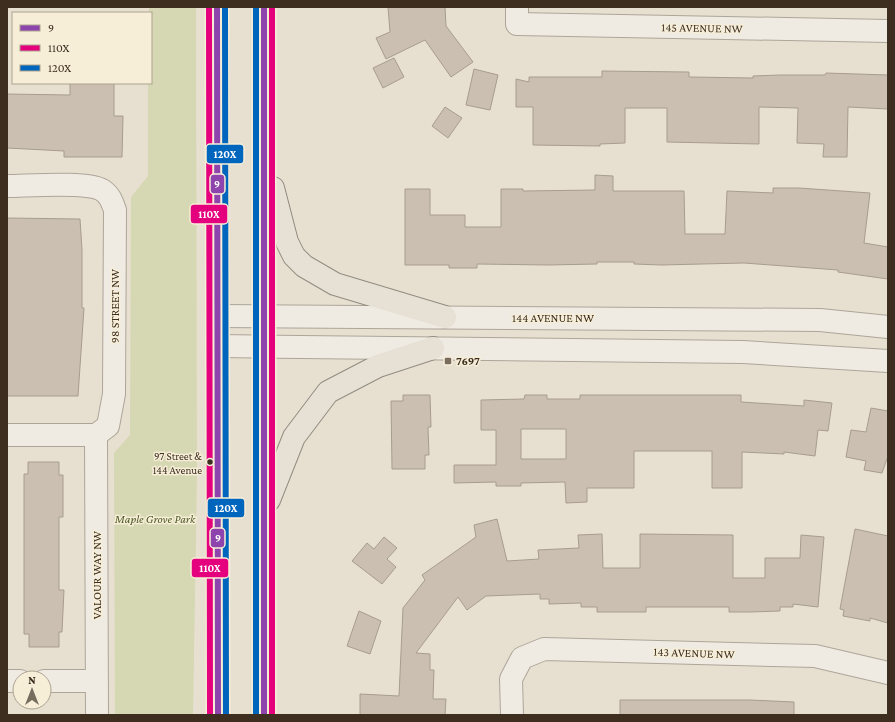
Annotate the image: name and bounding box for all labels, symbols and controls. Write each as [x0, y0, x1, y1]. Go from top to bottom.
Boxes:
legend [12, 12, 152, 84]
street label: 145 AVENUE NW [661, 20, 743, 36]
text: 9 [48, 21, 54, 35]
text: 110X [48, 41, 70, 55]
text: 120X [48, 61, 71, 75]
line badge: 120X [206, 144, 244, 164]
text: 120X [214, 148, 237, 160]
line badge: 9 [210, 174, 225, 194]
text: 9 [214, 178, 220, 190]
line badge: 110X [190, 204, 228, 224]
text: 110X [198, 208, 220, 220]
street label: 98 STREET NW [108, 269, 122, 343]
street label: 144 AVENUE NW [512, 311, 594, 325]
place label: 7697 [456, 354, 480, 368]
marker: 7697 [443, 356, 453, 366]
place label: 97 Street & 144 Avenue [153, 450, 202, 476]
marker: 97 Street & 144 Avenue [205, 457, 215, 467]
line badge: 120X [207, 498, 245, 518]
text: 120X [215, 502, 238, 514]
park label: Maple Grove Park [114, 512, 196, 526]
line badge: 9 [210, 528, 225, 548]
street label: VALOUR WAY NW [90, 531, 104, 619]
text: 9 [215, 532, 221, 544]
line badge: 110X [191, 558, 229, 578]
text: 110X [199, 562, 221, 574]
street label: 143 AVENUE NW [653, 645, 735, 661]
north arrow [12, 670, 52, 710]
text: N [28, 674, 36, 686]

